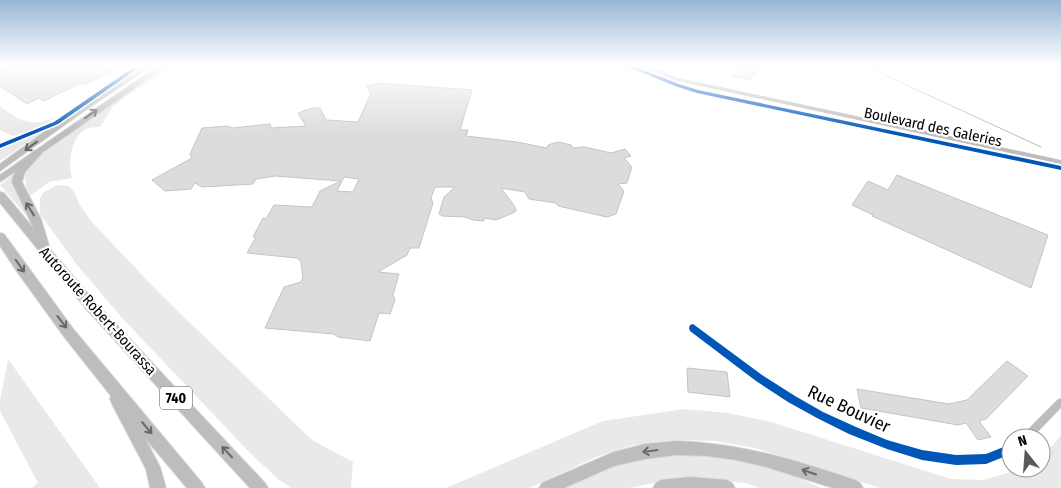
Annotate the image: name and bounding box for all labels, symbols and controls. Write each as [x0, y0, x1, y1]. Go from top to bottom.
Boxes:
street label: Boulevard des Galeries [862, 104, 1004, 150]
one-way arrow [84, 109, 98, 119]
one-way arrow [24, 141, 38, 151]
one-way arrow [25, 203, 35, 217]
street label: Autoroute Robert-Bourassa [36, 243, 160, 379]
one-way arrow [14, 258, 25, 272]
one-way arrow [57, 315, 67, 329]
street label: Rue Bouvier [804, 380, 895, 438]
road number: 740 [160, 386, 192, 409]
one-way arrow [142, 422, 153, 435]
north arrow [1001, 428, 1051, 478]
text: N [1016, 432, 1029, 450]
one-way arrow [221, 446, 233, 459]
one-way arrow [642, 446, 658, 456]
one-way arrow [801, 467, 817, 476]

